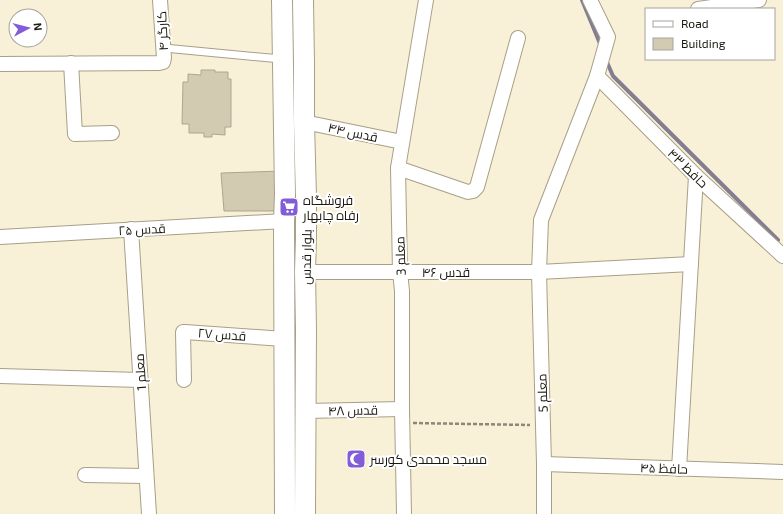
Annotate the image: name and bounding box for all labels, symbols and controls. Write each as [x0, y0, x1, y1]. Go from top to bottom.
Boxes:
north arrow [8, 8, 48, 48]
legend [645, 8, 775, 60]
street label: کارگر ۴ [153, 11, 171, 51]
text: Road [681, 16, 709, 30]
text: N [31, 22, 45, 32]
text: Building [681, 36, 726, 50]
street label: قدس ۴۴ [327, 119, 379, 145]
street label: حافظ ۴۳ [665, 145, 711, 191]
place label: فروشگاه رفاه چابهار [302, 192, 359, 225]
supermarket icon: فروشگاه رفاه چابهار [278, 196, 300, 218]
street label: قدس ۲۵ [118, 220, 166, 238]
street label: بلوار قدس [298, 229, 314, 285]
street label: معلم 3 [391, 236, 411, 276]
street label: قدس ۴۶ [422, 264, 470, 280]
street label: قدس ۲۷ [197, 324, 247, 344]
street label: معلم 1 [131, 353, 151, 391]
street label: معلم 5 [533, 373, 553, 413]
street label: قدس ۴۸ [328, 402, 378, 418]
mosque icon: مسجد محمدی کورسر [345, 448, 367, 470]
place label: مسجد محمدی کورسر [369, 451, 487, 467]
street label: حافظ ۴۵ [640, 459, 688, 477]

